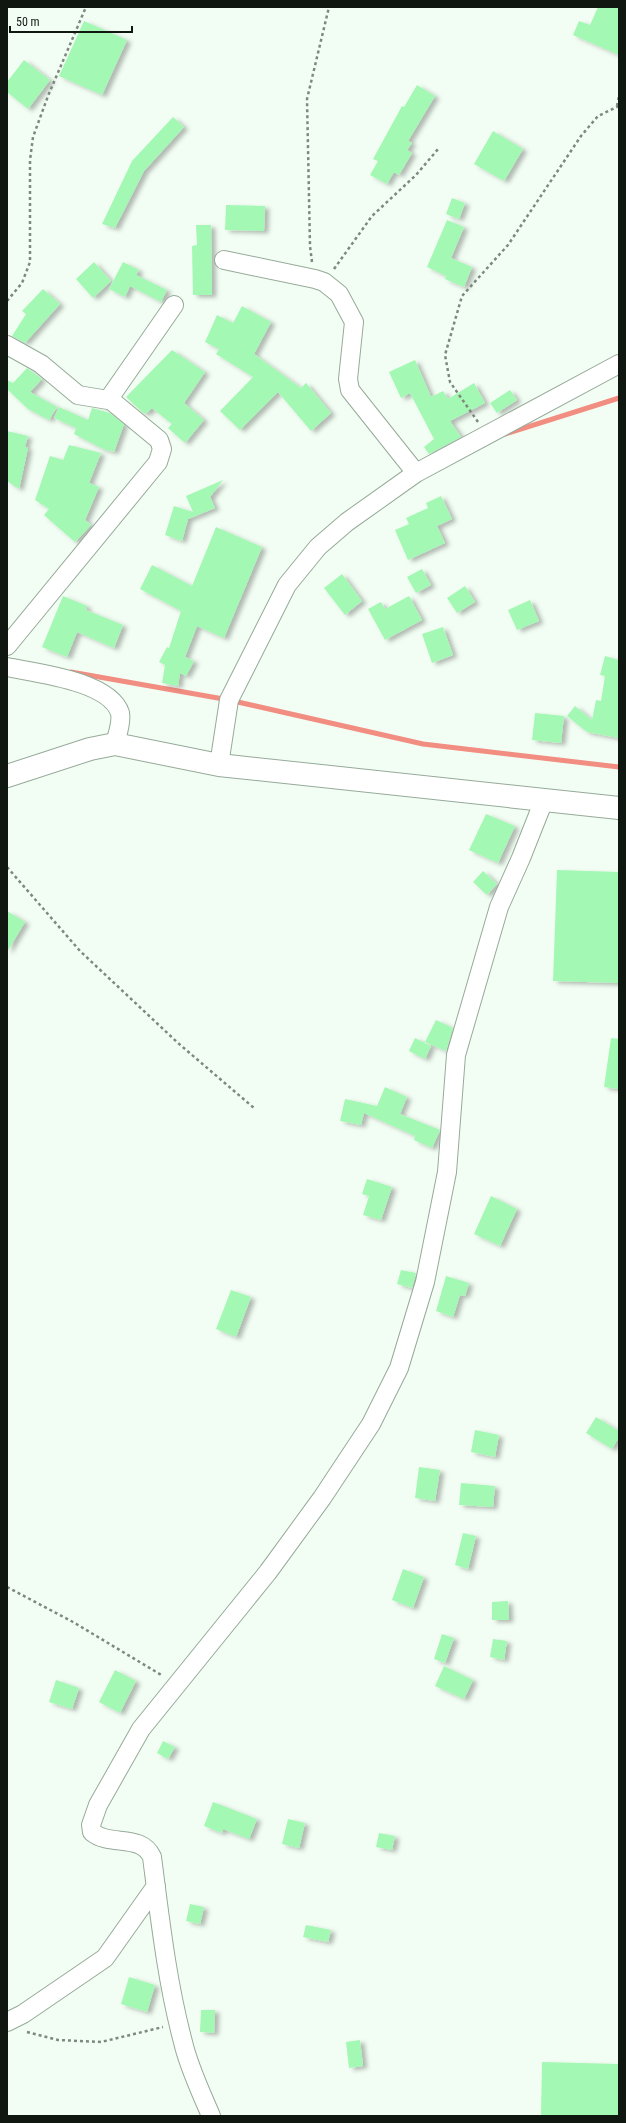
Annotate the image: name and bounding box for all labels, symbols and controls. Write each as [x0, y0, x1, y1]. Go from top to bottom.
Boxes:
scale bar [10, 8, 132, 34]
text: 50 m [16, 15, 40, 29]

